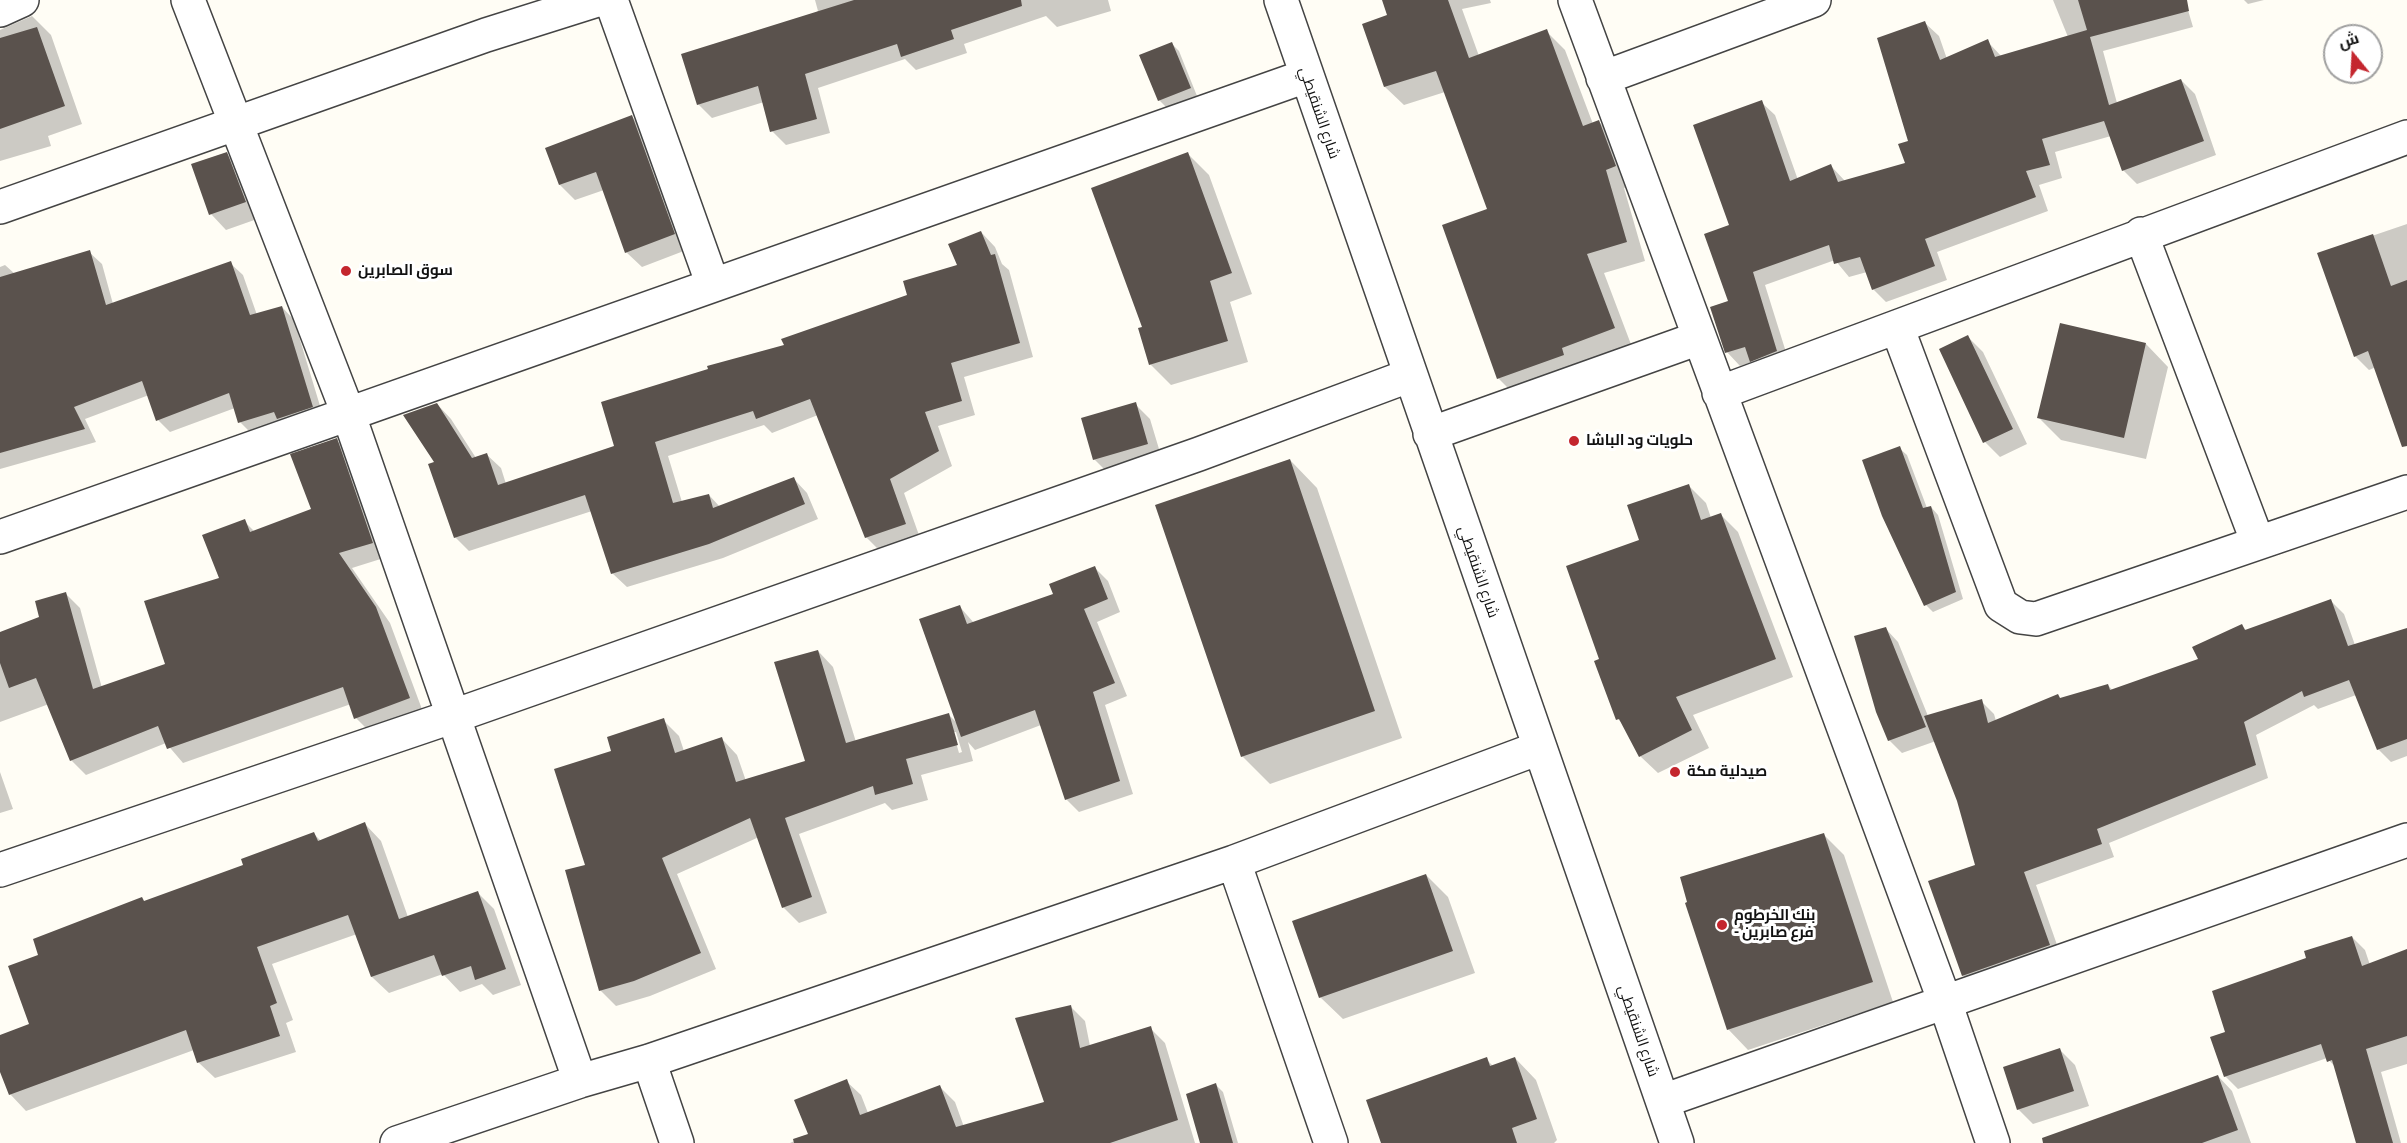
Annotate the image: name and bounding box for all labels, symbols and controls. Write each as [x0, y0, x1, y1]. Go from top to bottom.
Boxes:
north arrow [2323, 24, 2383, 84]
text: ش [2335, 24, 2362, 53]
street label: شارع الشنقيطي [1295, 65, 1343, 161]
place label: سوق الصابرين [358, 262, 453, 280]
marker: سوق الصابرين [339, 264, 353, 278]
place label: حلويات ود الباشا [1586, 432, 1693, 450]
marker: حلويات ود الباشا [1567, 434, 1581, 448]
street label: شارع الشنقيطي [1454, 524, 1502, 620]
place label: صيدلية مكة [1687, 763, 1767, 781]
marker: صيدلية مكة [1668, 765, 1682, 779]
place label: بنك الخرطوم - فرع صابرين [1734, 907, 1815, 942]
marker: بنك الخرطوم - فرع صابرين [1715, 918, 1729, 932]
street label: شارع الشنقيطي [1614, 983, 1662, 1079]

